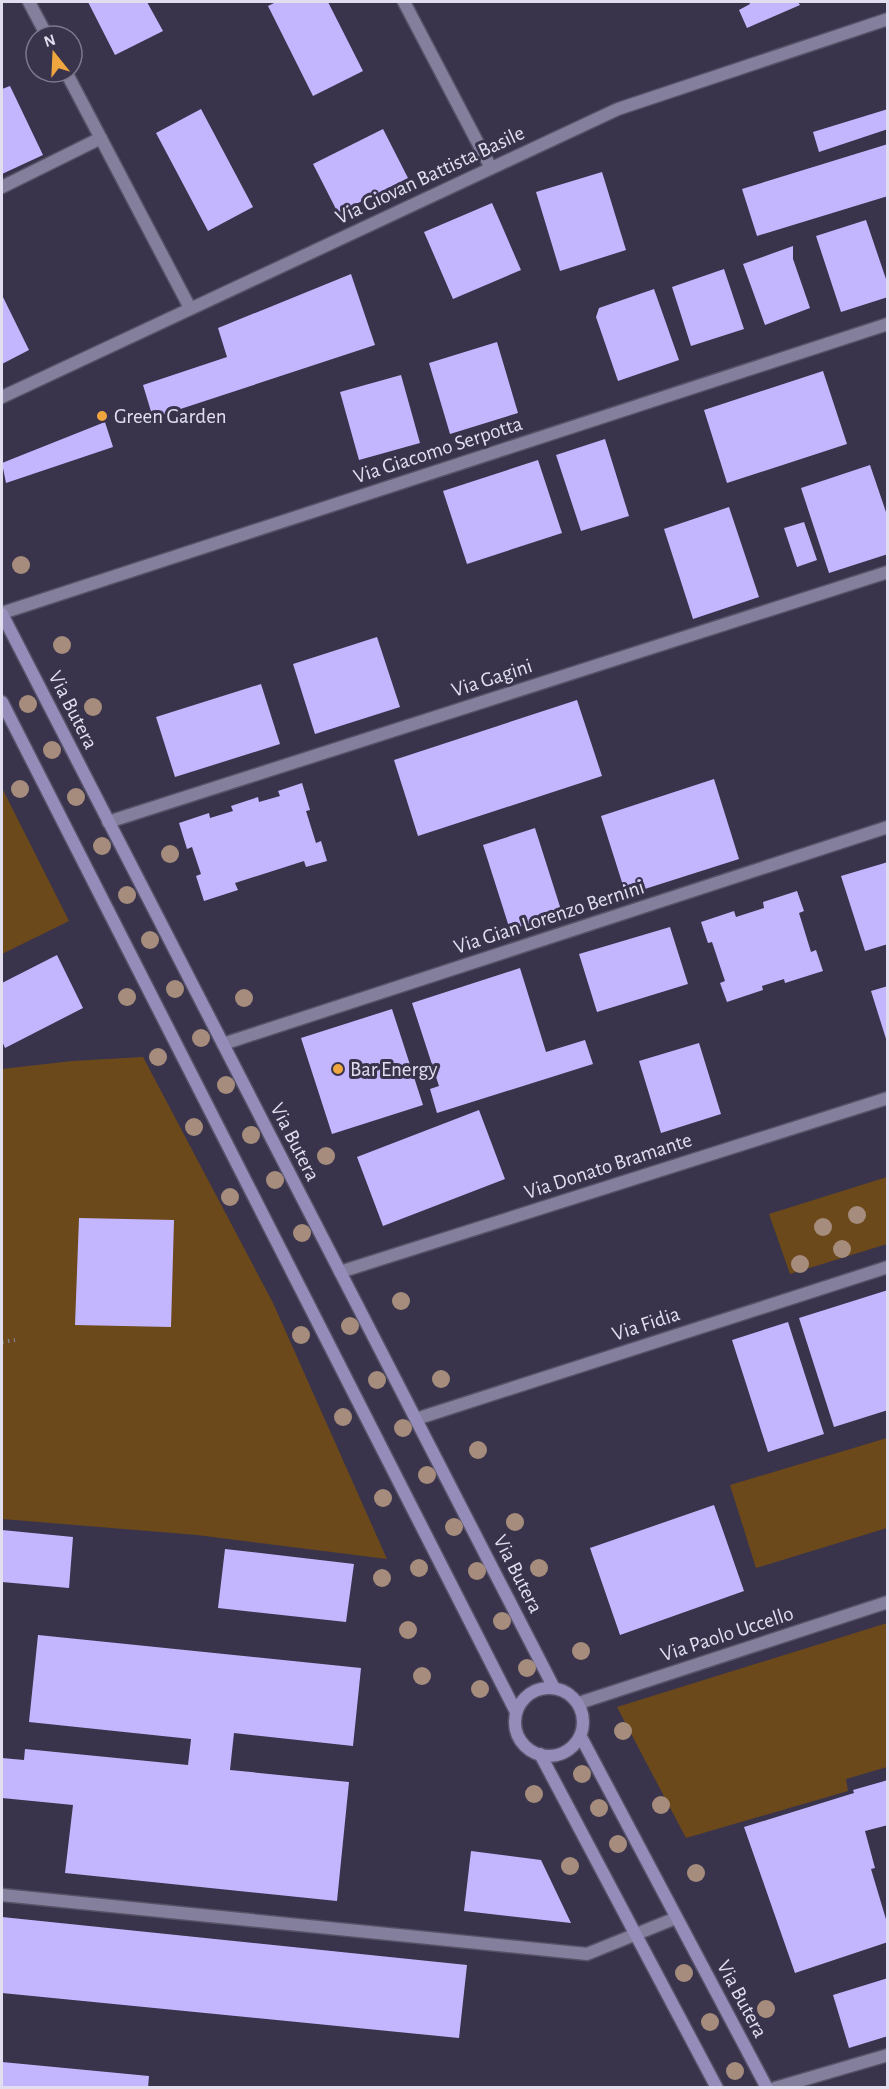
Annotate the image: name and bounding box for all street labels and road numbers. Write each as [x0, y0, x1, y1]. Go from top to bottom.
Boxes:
street label: Via Giovan Battista Basile [332, 122, 528, 228]
street label: Via Giacomo Serpotta [351, 413, 525, 487]
street label: Via Gagini [449, 655, 535, 701]
street label: Via Butera [44, 668, 102, 753]
street label: Via Gian Lorenzo Bernini [451, 876, 647, 958]
street label: Via Butera [266, 1100, 324, 1185]
street label: Via Donato Bramante [522, 1129, 694, 1203]
street label: Via Fidia [609, 1303, 683, 1345]
street label: Via Butera [489, 1532, 547, 1617]
street label: Via Paolo Uccello [658, 1603, 796, 1665]
street label: Via Butera [713, 1957, 771, 2041]

